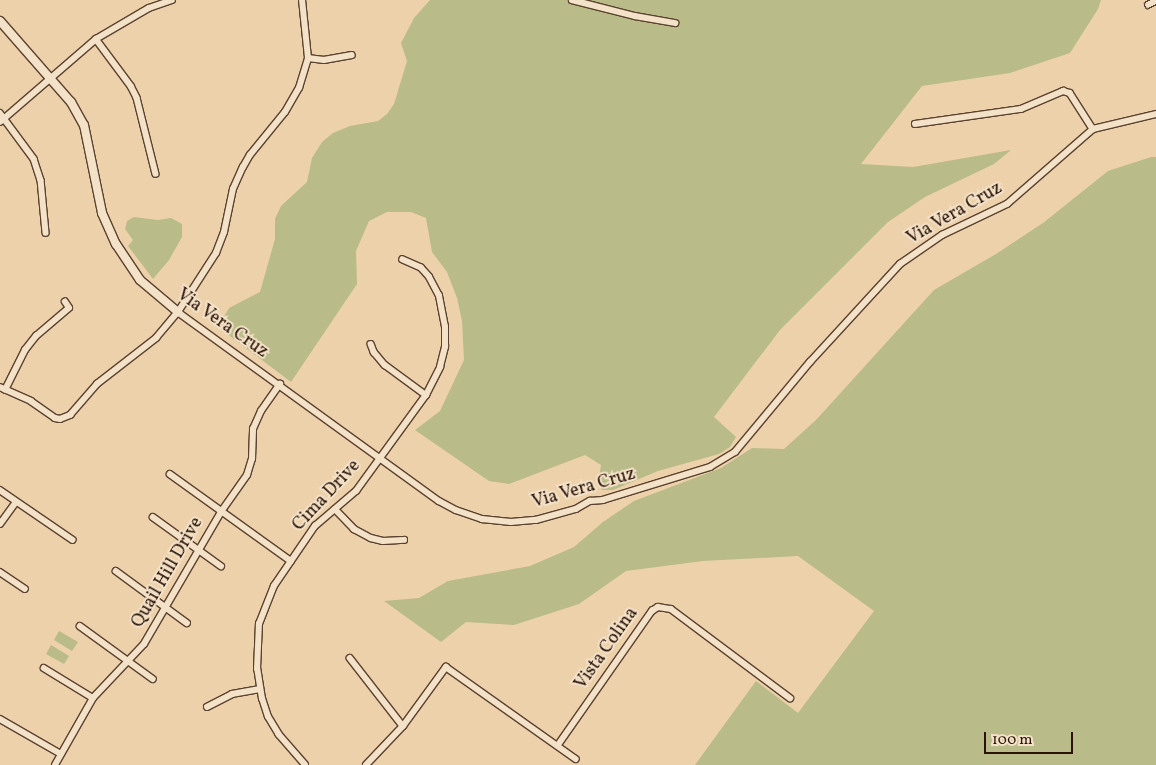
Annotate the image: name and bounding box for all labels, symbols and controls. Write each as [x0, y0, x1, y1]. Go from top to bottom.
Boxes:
street label: Via Vera Cruz [903, 178, 1007, 250]
street label: Via Vera Cruz [172, 284, 272, 364]
street label: Cima Drive [289, 456, 365, 536]
street label: Via Vera Cruz [530, 464, 638, 514]
street label: Quail Hill Drive [128, 514, 208, 632]
street label: Vista Colina [571, 604, 643, 694]
scale bar [986, 722, 1075, 754]
text: 100 m [992, 730, 1032, 751]

